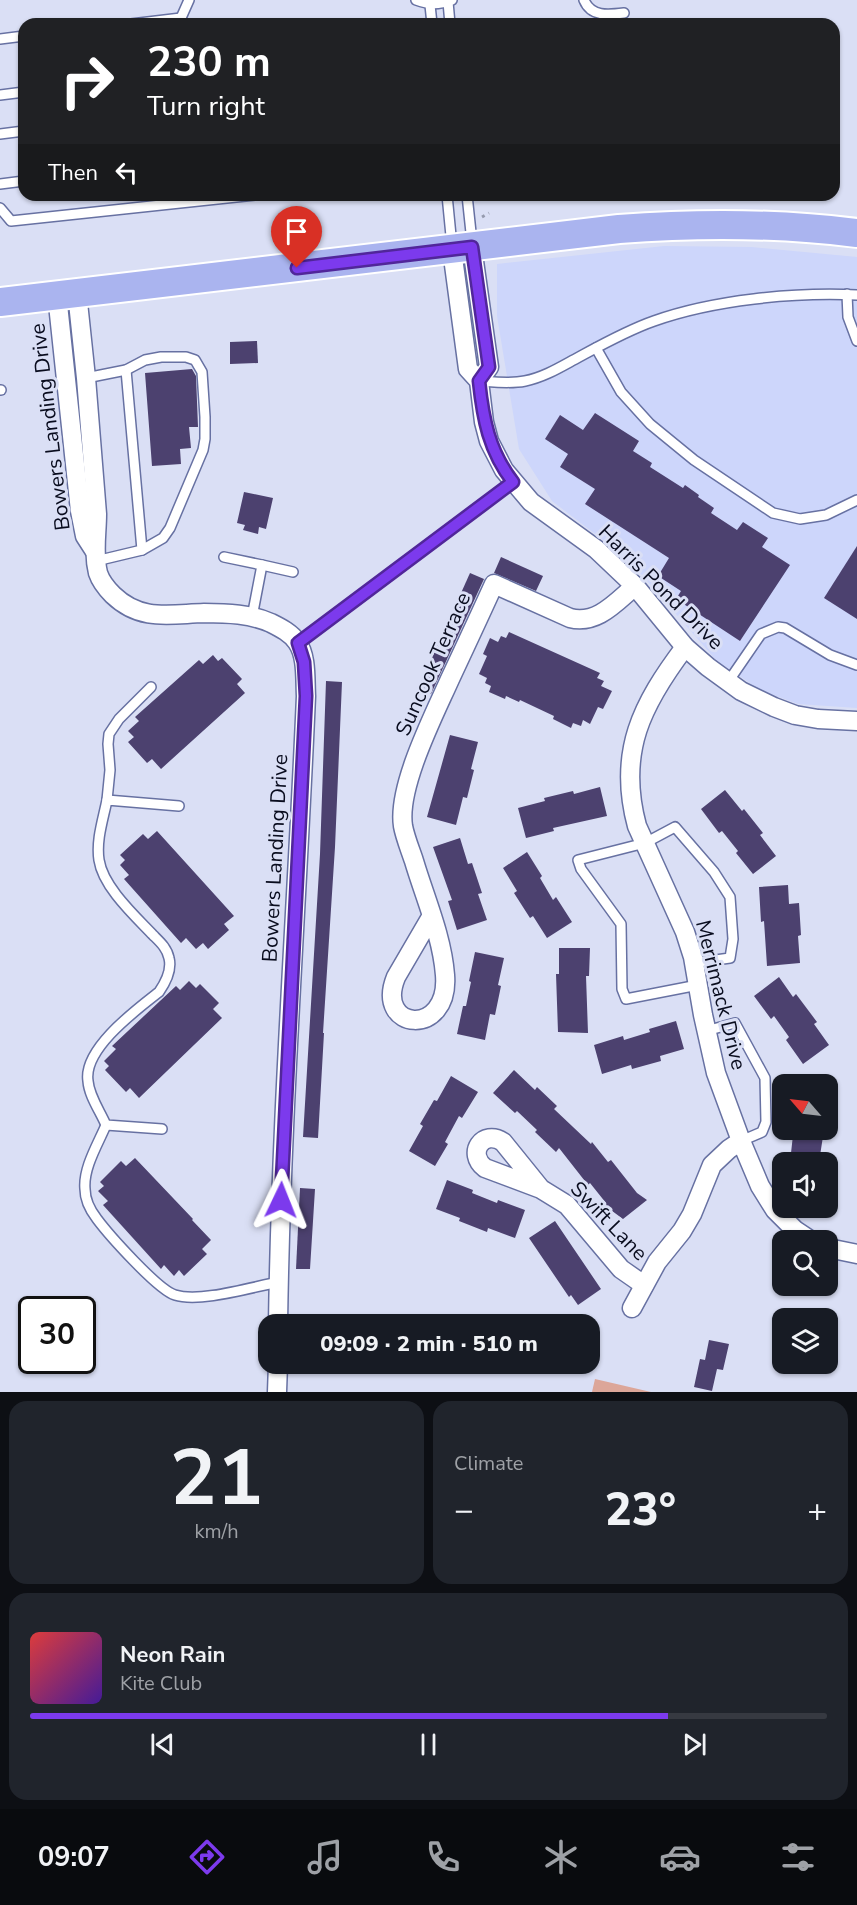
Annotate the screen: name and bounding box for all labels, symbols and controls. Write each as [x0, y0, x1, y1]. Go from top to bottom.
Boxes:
text: 230 m [147, 34, 271, 91]
icon: right [48, 42, 126, 120]
text: Turn right [147, 88, 265, 125]
icon: left [110, 156, 143, 189]
text: Then [48, 158, 98, 188]
pin [271, 206, 322, 268]
icon: arrive [280, 215, 313, 248]
street label: Bowers Landing Drive [23, 322, 77, 532]
street label: Harris Pond Drive [592, 518, 730, 656]
street label: Suncook Terrace [389, 588, 477, 740]
street label: Bowers Landing Drive [256, 753, 294, 963]
street label: Merrimack Drive [689, 917, 753, 1073]
north arrow [772, 1074, 838, 1140]
map controls [772, 1074, 838, 1374]
button: sound [772, 1152, 838, 1218]
position arrow [249, 1168, 313, 1232]
street label: Swift Lane [564, 1175, 654, 1267]
button: search [772, 1230, 838, 1296]
speed limit sign: 30 [18, 1296, 96, 1374]
button: layers [772, 1308, 838, 1374]
text: 09:09 · 2 min · 510 m [320, 1329, 538, 1359]
text: 21 [170, 1425, 263, 1532]
text: Climate [454, 1450, 523, 1477]
text: 23° [605, 1480, 676, 1541]
text: − [454, 1488, 474, 1533]
text: + [807, 1488, 827, 1533]
text: km/h [194, 1518, 239, 1545]
text: Neon Rain [120, 1640, 225, 1670]
text: Kite Club [120, 1670, 202, 1697]
icon: previous [146, 1728, 179, 1761]
icon: pause [412, 1728, 445, 1761]
icon: next [678, 1728, 711, 1761]
icon: directions [186, 1836, 228, 1878]
icon: music [304, 1836, 346, 1878]
icon: phone [422, 1836, 464, 1878]
icon: climate [540, 1836, 582, 1878]
icon: car [659, 1836, 701, 1878]
icon: filters [777, 1836, 819, 1878]
text: 09:07 [38, 1839, 110, 1876]

